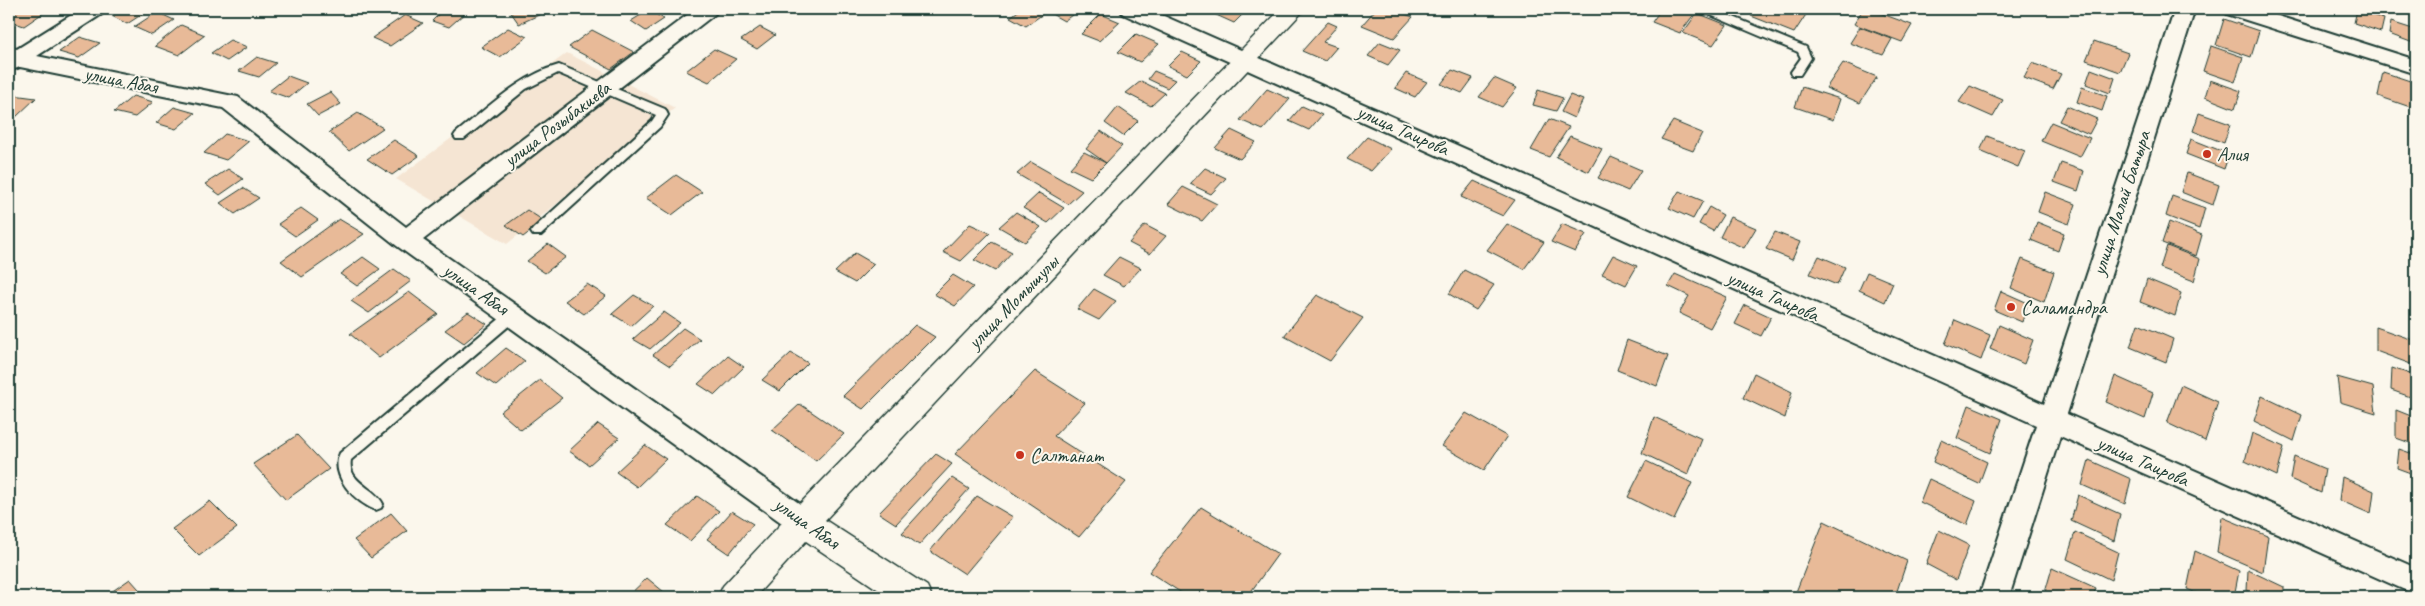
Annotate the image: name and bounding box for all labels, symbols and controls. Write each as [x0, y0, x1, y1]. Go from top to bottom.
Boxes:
street label: улица Абая [81, 60, 161, 100]
street label: улица Розыбакиева [498, 75, 616, 173]
street label: улица Таирова [1352, 98, 1454, 162]
street label: улица Малай Батыра [2086, 126, 2157, 279]
place label: Алия [2217, 142, 2250, 167]
marker: Алия [2201, 148, 2213, 160]
street label: улица Момышулы [961, 249, 1065, 355]
street label: улица Абая [438, 257, 515, 322]
street label: улица Таирова [1722, 264, 1824, 328]
place label: Саламандра [2021, 295, 2108, 320]
marker: Саламандра [2005, 301, 2017, 313]
street label: улица Таирова [2092, 429, 2194, 493]
place label: Салтанат [1030, 443, 1105, 468]
marker: Салтанат [1014, 449, 1026, 461]
street label: улица Абая [769, 491, 846, 556]

